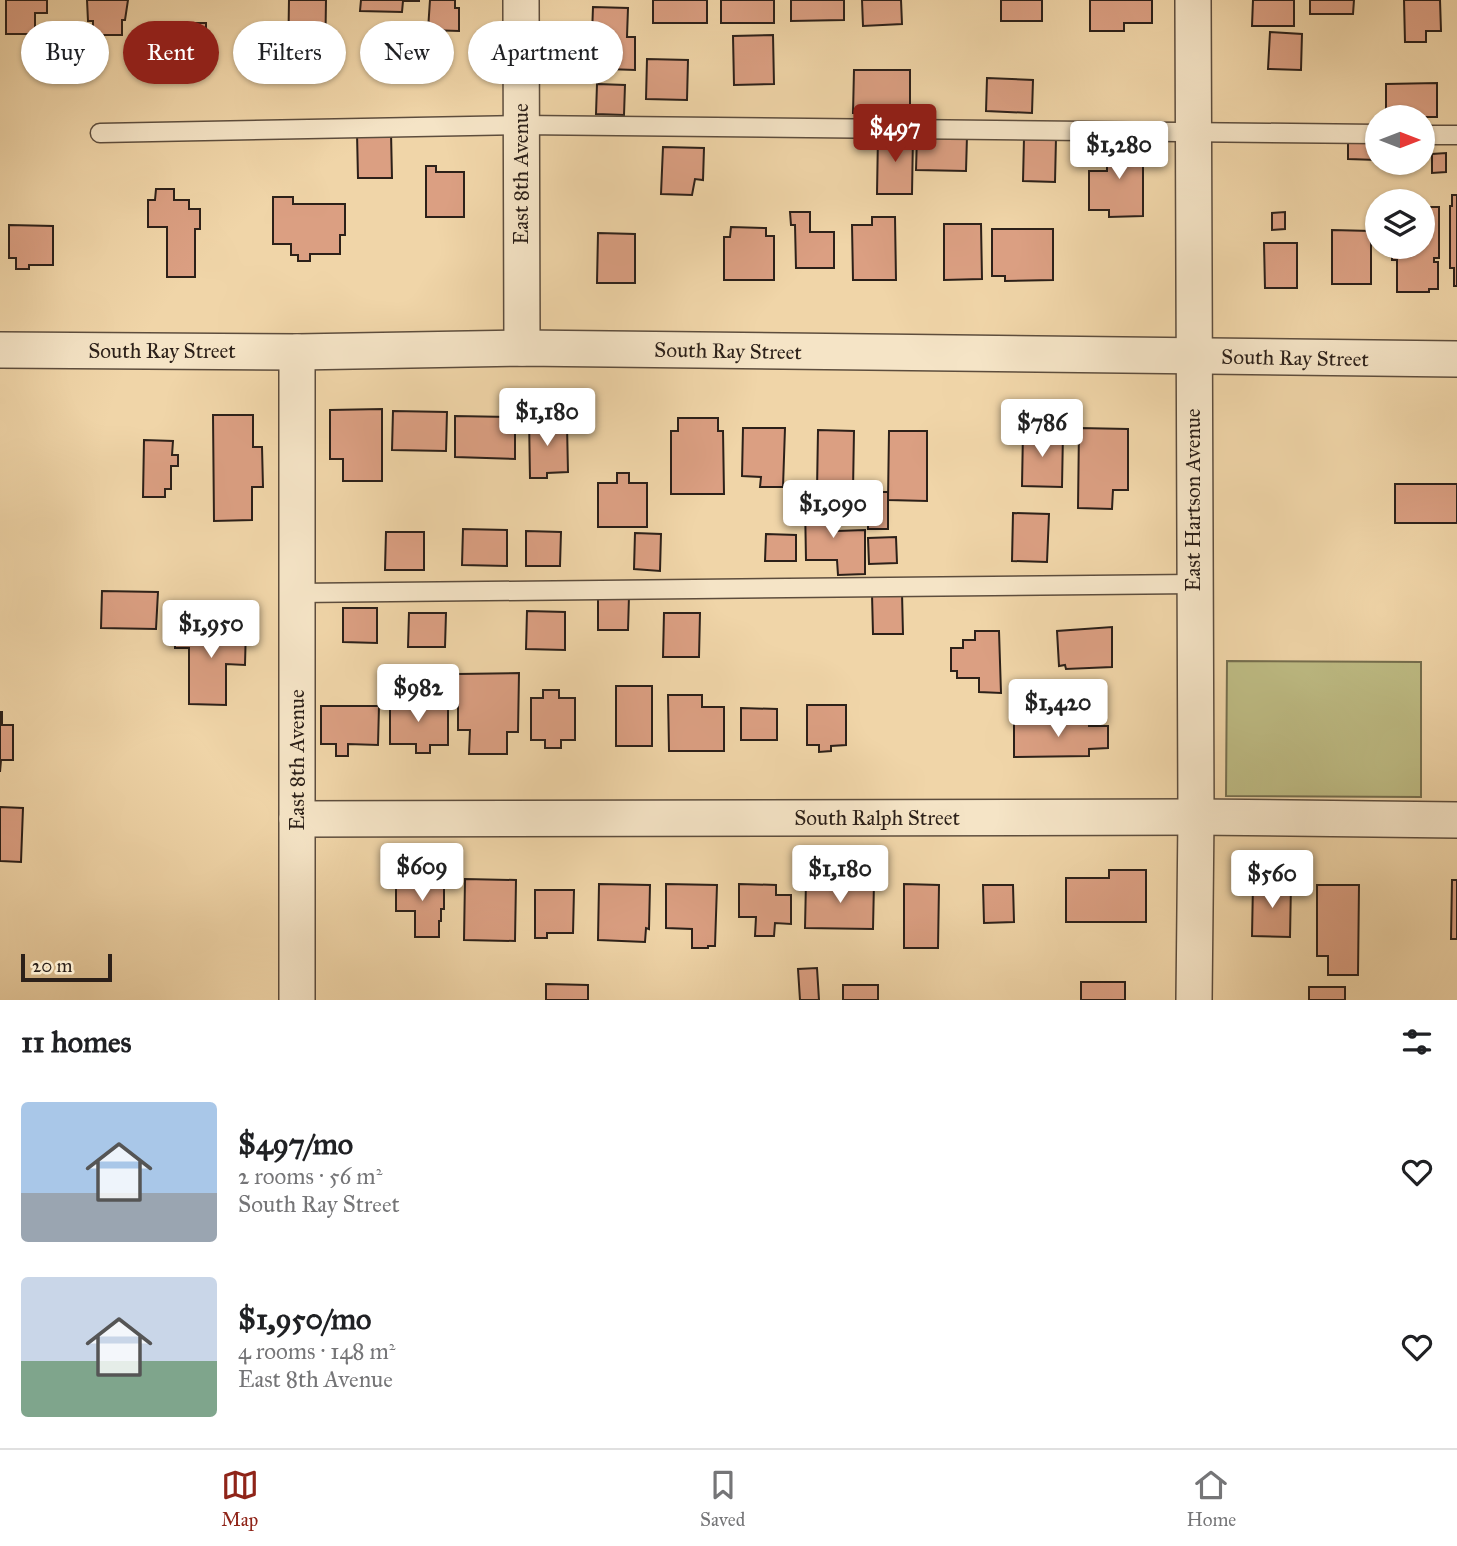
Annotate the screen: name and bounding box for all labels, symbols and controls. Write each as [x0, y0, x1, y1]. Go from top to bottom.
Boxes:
chip: Buy [21, 21, 109, 84]
chip: Rent [123, 21, 219, 84]
chip: Filters [233, 21, 346, 84]
chip: New [360, 21, 454, 84]
chip: Apartment [468, 21, 623, 84]
street label: East 8th Avenue [508, 103, 534, 245]
pin: $497 [854, 104, 936, 164]
north arrow [1365, 105, 1435, 175]
map controls [1365, 105, 1435, 259]
text: $497 [869, 113, 921, 141]
pin: $1,280 [1062, 122, 1176, 181]
text: $1,280 [1086, 130, 1152, 158]
button: layers [1365, 189, 1435, 259]
street label: South Ray Street [654, 337, 803, 365]
street label: South Ray Street [88, 338, 236, 364]
street label: South Ray Street [1221, 344, 1370, 372]
pin: $1,180 [490, 388, 604, 448]
text: $1,180 [515, 397, 579, 425]
pin: $786 [1001, 400, 1083, 459]
text: $786 [1017, 408, 1067, 436]
street label: East Hartson Avenue [1180, 408, 1206, 592]
pin: $1,090 [776, 480, 890, 540]
text: $1,090 [799, 489, 867, 517]
pin: $1,950 [154, 600, 268, 660]
text: $1,950 [178, 609, 244, 637]
pin: $982 [377, 664, 459, 724]
text: $982 [393, 673, 443, 701]
pin: $1,420 [1001, 680, 1115, 739]
text: $1,420 [1025, 688, 1091, 716]
street label: East 8th Avenue [284, 689, 310, 831]
street label: South Ralph Street [794, 805, 960, 831]
pin: $609 [381, 844, 463, 903]
pin: $1,180 [783, 846, 897, 905]
pin: $560 [1231, 850, 1313, 910]
text: $609 [396, 852, 448, 880]
text: $1,180 [808, 854, 872, 882]
text: $560 [1247, 859, 1297, 887]
scale bar [21, 951, 112, 983]
text: 20 m [32, 954, 73, 977]
icon: filters [1398, 1023, 1436, 1061]
text: 11 homes [21, 1024, 132, 1060]
text: $497/mo [238, 1126, 353, 1162]
icon: home [77, 1130, 161, 1214]
icon: heart [1398, 1153, 1436, 1191]
text: 2 rooms · 56 m² [238, 1162, 382, 1190]
text: South Ray Street [238, 1190, 400, 1218]
text: $1,950/mo [238, 1301, 371, 1337]
icon: home [77, 1305, 161, 1389]
icon: heart [1398, 1328, 1436, 1366]
text: 4 rooms · 148 m² [238, 1337, 395, 1365]
text: East 8th Avenue [238, 1365, 393, 1393]
tab: Map [221, 1466, 259, 1531]
tab: Saved [700, 1466, 745, 1531]
tab: Home [1187, 1466, 1236, 1531]

